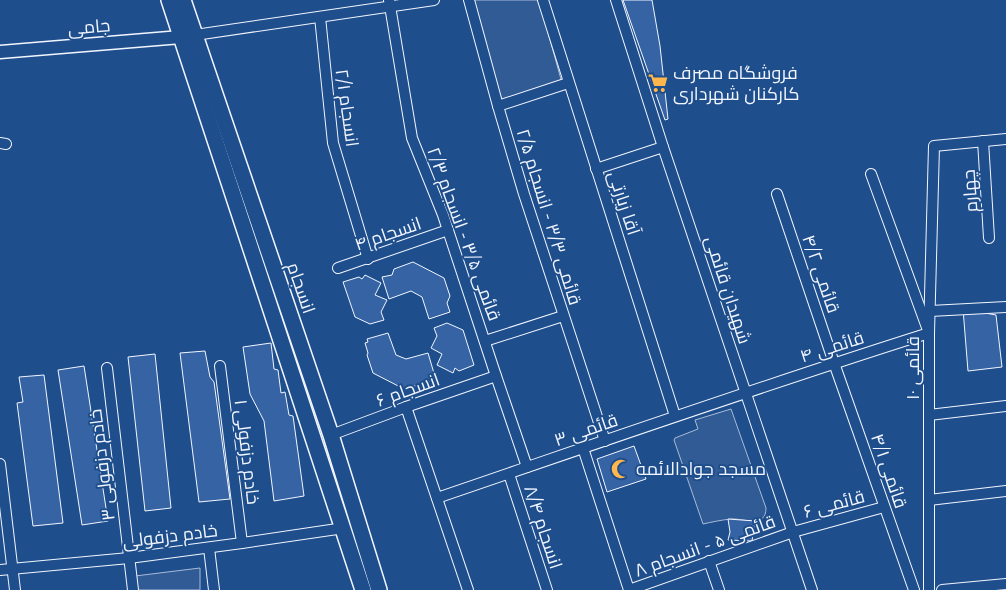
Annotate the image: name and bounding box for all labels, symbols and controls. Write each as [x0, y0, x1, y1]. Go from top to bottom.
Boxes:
street label: جامی [67, 14, 111, 40]
place label: فروشگاه مصرف کارکنان شهرداری [673, 62, 799, 105]
street label: انسجام ۲/۱ [330, 68, 363, 148]
supermarket icon: فروشگاه مصرف کارکنان شهرداری [647, 72, 669, 94]
street label: قائمی ۳/۳ - انسجام ۲/۵ [511, 126, 586, 308]
street label: قائمی ۳/۵ - انسجام ۲/۳ [421, 144, 506, 324]
street label: آقا زیارتی [603, 168, 645, 238]
street label: چهارم [958, 169, 983, 213]
street label: انسجام ۴ [352, 212, 425, 257]
street label: قائمی ۴/۲ [797, 232, 845, 316]
street label: شهیدان قائمی [700, 233, 756, 347]
street label: انسجام [281, 260, 320, 317]
street label: قائمی ۴ [797, 326, 867, 368]
street label: قائمی ۱۰ [902, 336, 924, 400]
street label: انسجام ۶ [373, 368, 443, 413]
street label: خادم دزفولی ۱ [229, 398, 264, 506]
street label: خادم دزفولی ۳ [84, 408, 121, 522]
street label: قائمی ۳ [551, 409, 621, 451]
street label: قائمی ۴/۱ [866, 431, 912, 511]
mosque icon: مسجد جوادالائمه [610, 458, 632, 480]
place label: مسجد جوادالائمه [636, 458, 766, 480]
street label: انسجام ۸/۴ [518, 482, 567, 572]
street label: قائمی ۶ [801, 485, 867, 523]
street label: قائمی ۵ - انسجام ۸ [631, 510, 779, 583]
street label: خادم دزفولی [121, 519, 219, 554]

